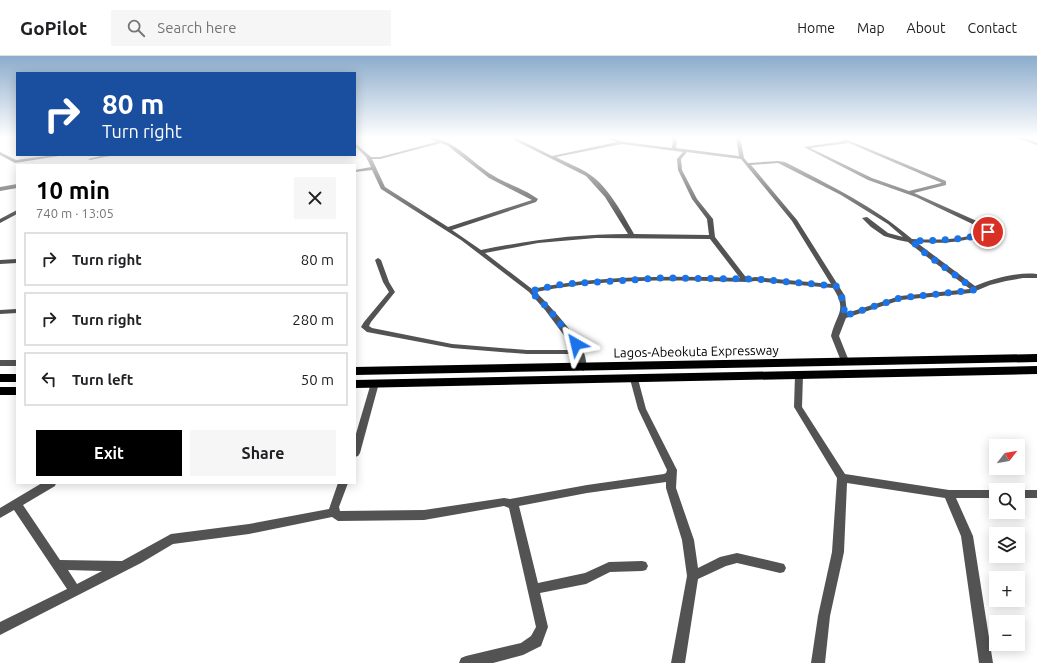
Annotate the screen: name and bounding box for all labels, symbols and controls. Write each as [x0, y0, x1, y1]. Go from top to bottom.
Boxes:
search box [111, 10, 391, 46]
text: GoPilot [20, 17, 87, 39]
icon: search [125, 17, 147, 39]
text: Search here [157, 19, 237, 36]
text: Home [797, 20, 835, 36]
text: Map [857, 20, 885, 36]
text: About [907, 20, 946, 36]
text: Contact [968, 20, 1017, 36]
icon: right [36, 88, 88, 140]
text: 80 m [102, 88, 164, 119]
text: Turn right [102, 121, 182, 141]
text: 10 min [36, 177, 110, 204]
button: close [294, 177, 336, 219]
text: 740 m · 13:05 [36, 206, 114, 220]
pin [971, 215, 1005, 249]
icon: arrive [977, 221, 999, 243]
icon: right [38, 248, 60, 270]
text: Turn right [72, 251, 142, 268]
text: 80 m [301, 251, 334, 268]
icon: right [38, 308, 60, 330]
text: Turn right [72, 311, 142, 328]
text: 280 m [292, 311, 334, 328]
position arrow [555, 323, 597, 365]
street label: Lagos-Abeokuta Expressway [613, 343, 779, 359]
icon: left [38, 368, 60, 390]
text: Turn left [72, 371, 133, 388]
text: 50 m [301, 371, 334, 388]
button: Exit [36, 430, 182, 476]
button: Share [190, 430, 336, 476]
north arrow [989, 439, 1025, 475]
map controls [989, 439, 1025, 651]
button: search [989, 483, 1025, 519]
button: layers [989, 527, 1025, 563]
button: + [989, 571, 1025, 607]
button: − [989, 615, 1025, 651]

